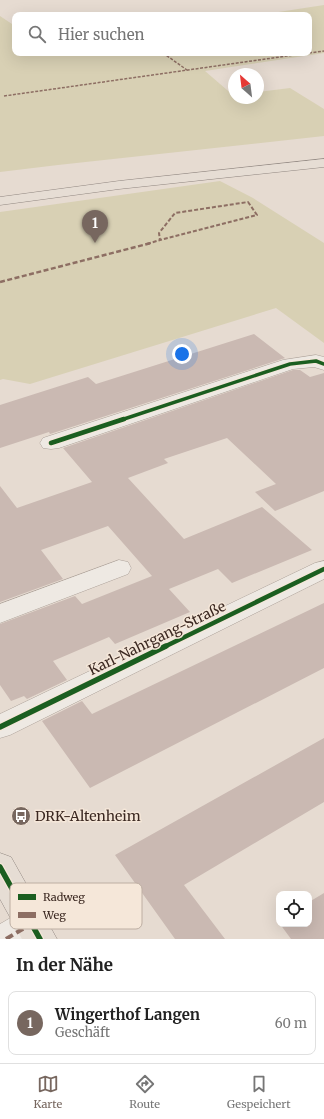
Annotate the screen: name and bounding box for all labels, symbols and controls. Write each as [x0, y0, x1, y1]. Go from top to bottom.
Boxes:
search box [12, 12, 312, 56]
icon: search [26, 23, 48, 45]
text: Hier suchen [58, 25, 145, 44]
north arrow [228, 68, 264, 104]
pin: 1 [82, 210, 108, 243]
your location [172, 344, 192, 364]
street label: Karl-Nahrgang-Straße [85, 597, 229, 679]
bus stop icon: DRK-Altenheim [10, 805, 32, 827]
place label: DRK-Altenheim [35, 807, 141, 825]
legend [10, 883, 142, 929]
text: Radweg [43, 890, 85, 904]
map controls [276, 891, 312, 927]
button: locate [276, 891, 312, 927]
text: Weg [42, 908, 66, 922]
text: In der Nähe [16, 954, 113, 976]
text: Wingerthof Langen [55, 1005, 200, 1024]
text: 1 [27, 1015, 33, 1032]
text: 60 m [275, 1015, 307, 1032]
text: Geschäft [55, 1024, 110, 1041]
tab: Karte [34, 1073, 62, 1111]
tab: Route [129, 1073, 160, 1111]
tab: Gespeichert [227, 1073, 290, 1111]

